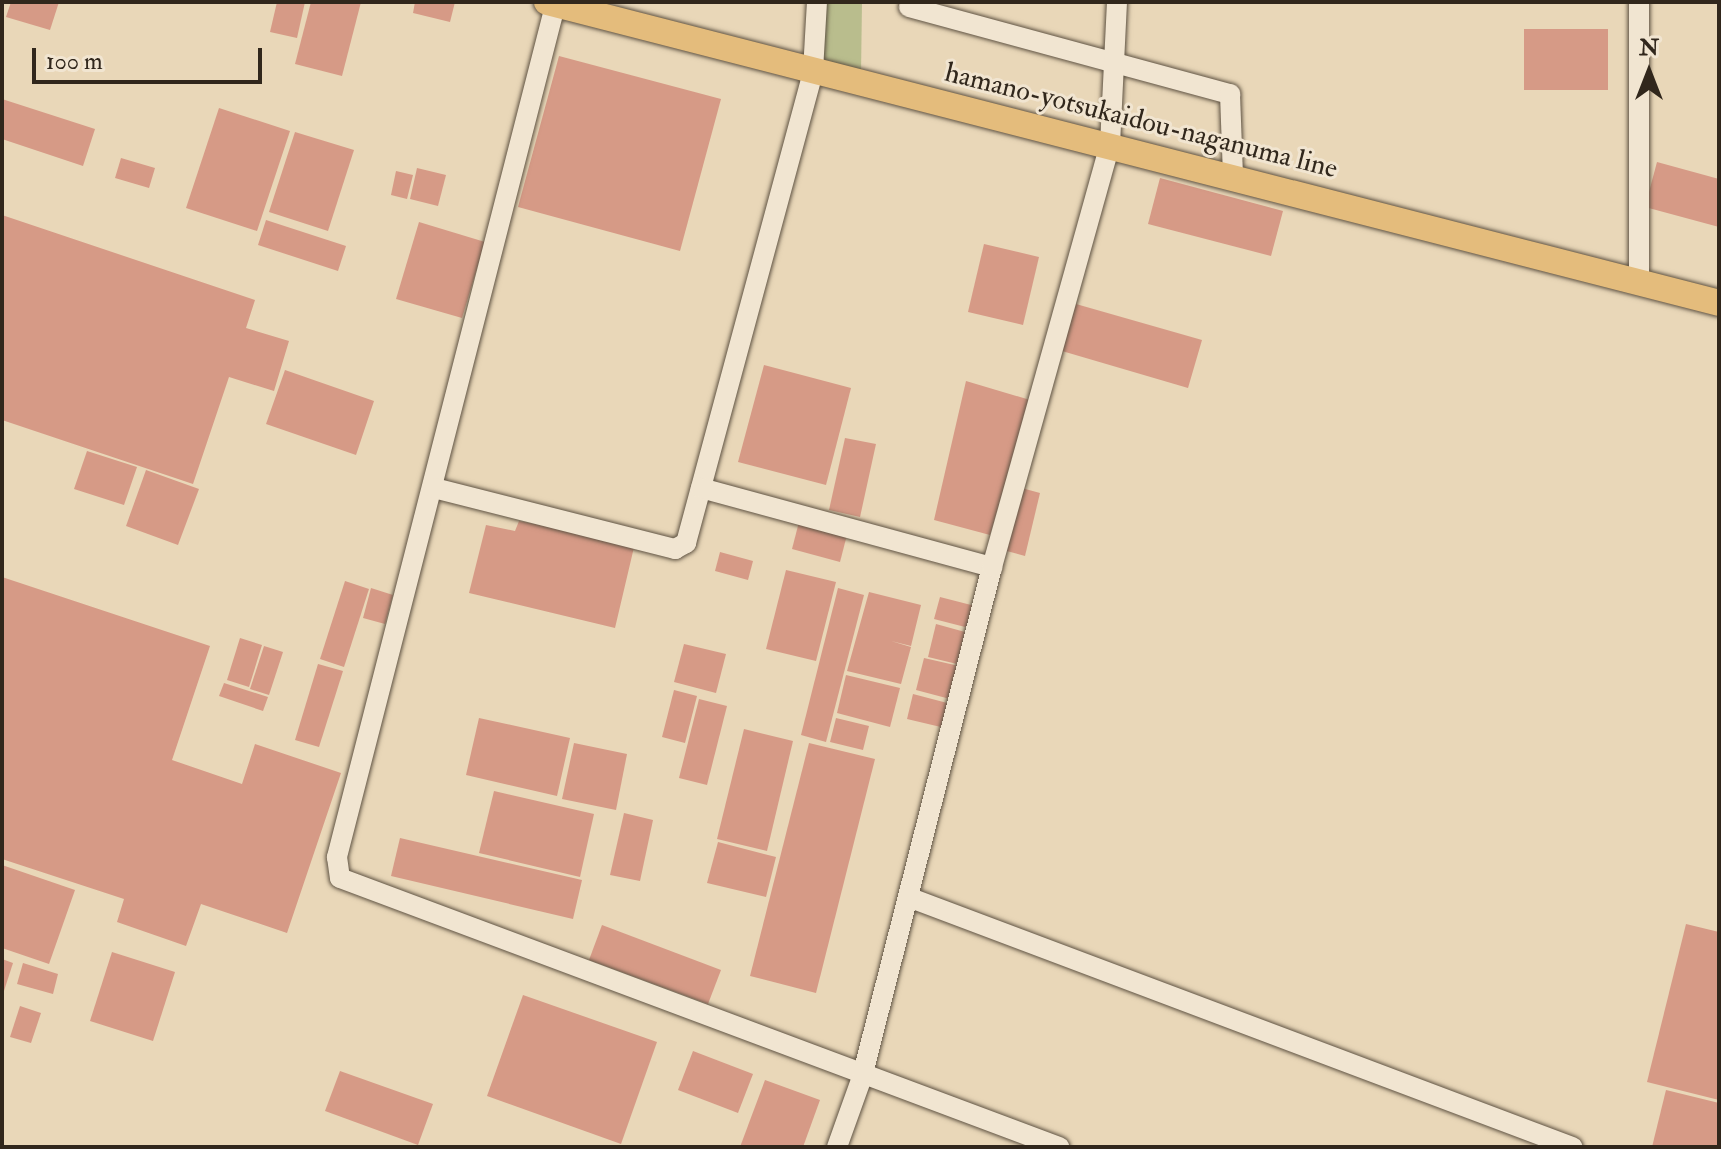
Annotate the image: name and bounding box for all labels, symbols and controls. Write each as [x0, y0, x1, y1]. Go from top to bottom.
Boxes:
scale bar [36, 32, 266, 82]
north arrow [1609, 32, 1689, 112]
text: N [1639, 34, 1659, 62]
text: 100 m [46, 46, 103, 77]
street label: hamano-yotsukaidou-naganuma line [941, 56, 1341, 186]

